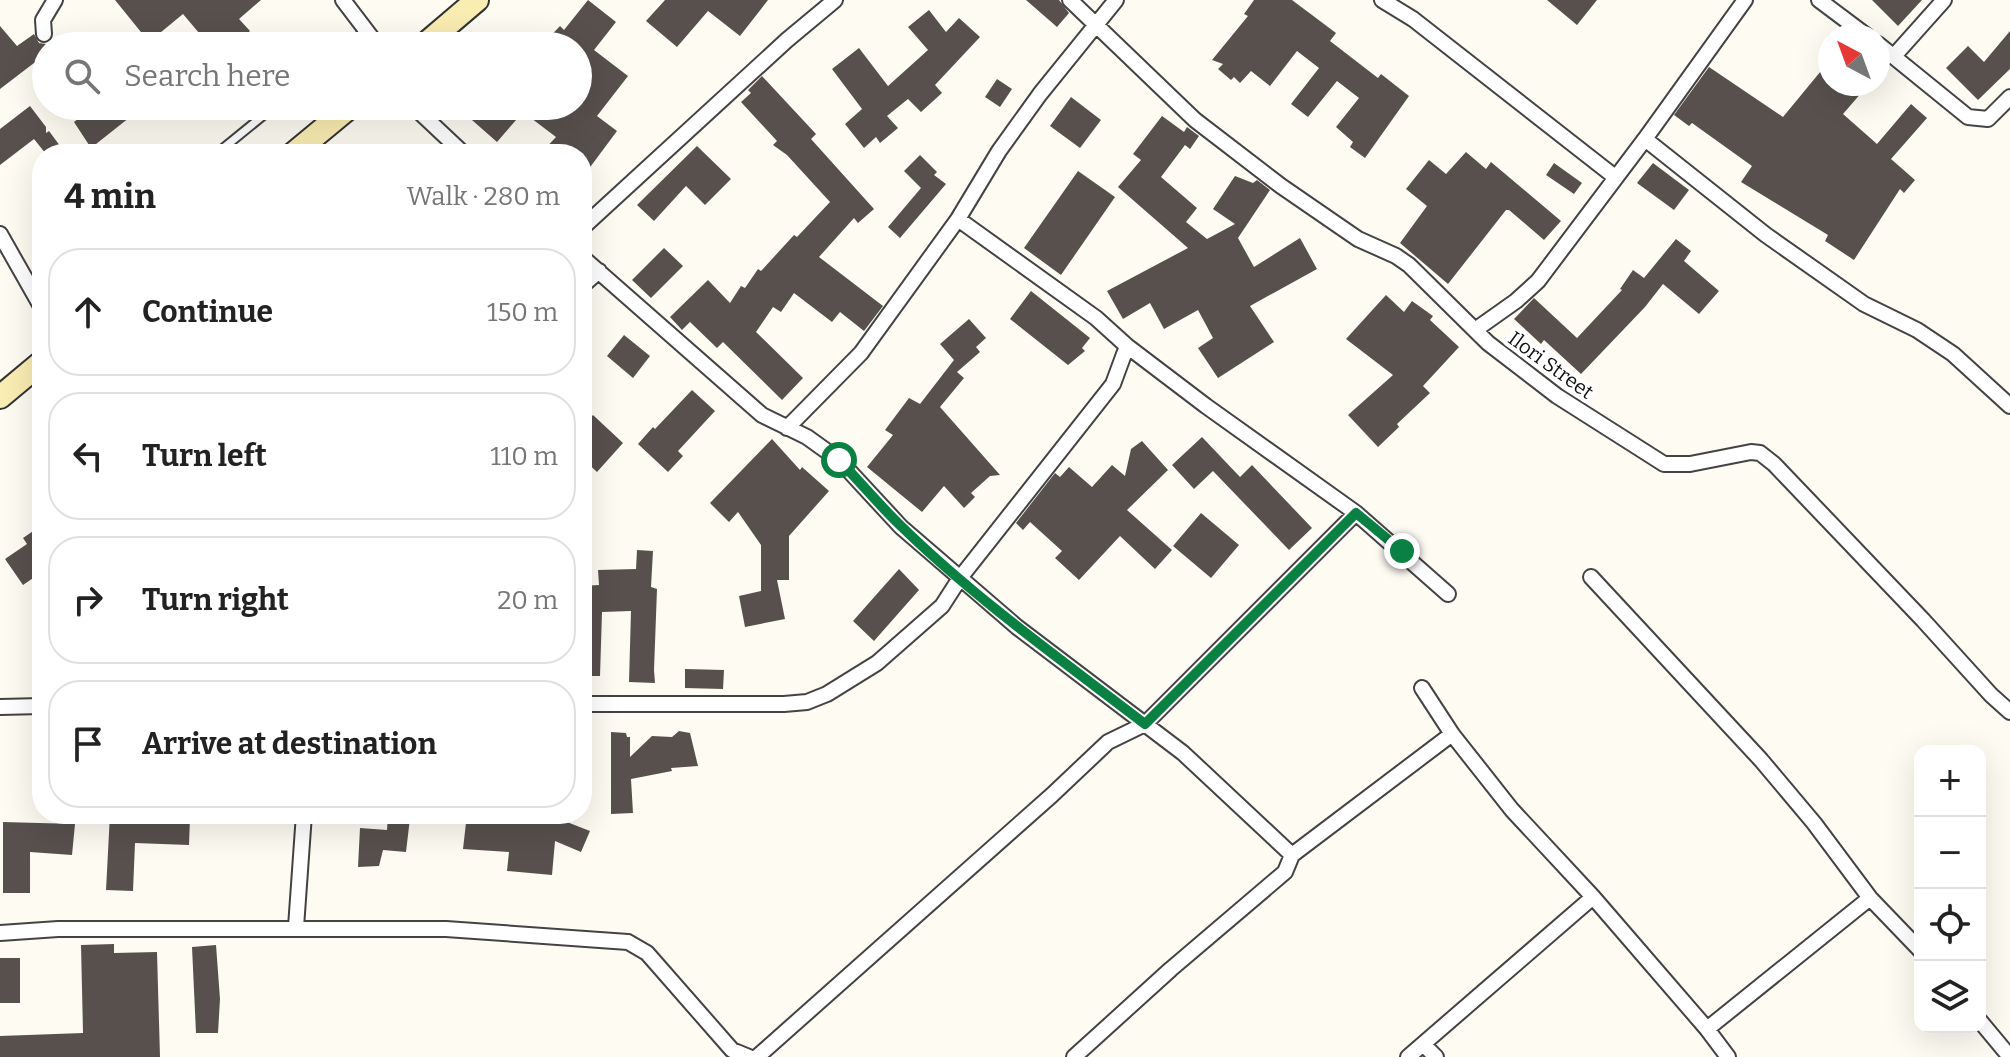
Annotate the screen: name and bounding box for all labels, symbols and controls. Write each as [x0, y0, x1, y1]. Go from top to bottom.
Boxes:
north arrow [1818, 24, 1890, 96]
search box [32, 32, 592, 120]
icon: search [60, 54, 104, 98]
text: Search here [124, 58, 291, 94]
text: 4 min [64, 176, 156, 217]
text: Walk · 280 m [407, 181, 560, 212]
icon: ahead [66, 290, 110, 334]
text: Continue [142, 294, 273, 330]
text: 150 m [487, 297, 558, 328]
street label: Ilori Street [1504, 326, 1598, 404]
icon: left [66, 434, 110, 478]
text: Turn left [142, 438, 267, 474]
text: 110 m [490, 441, 558, 472]
route start [821, 442, 857, 478]
route end [1384, 533, 1420, 569]
icon: right [66, 578, 110, 622]
text: Turn right [142, 582, 289, 618]
text: 20 m [497, 585, 558, 616]
icon: arrive [66, 722, 110, 766]
text: Arrive at destination [142, 726, 437, 762]
map controls [1914, 745, 1986, 1033]
button: + [1914, 745, 1986, 817]
button: − [1914, 817, 1986, 889]
button: locate [1914, 889, 1986, 961]
button: layers [1914, 961, 1986, 1033]

